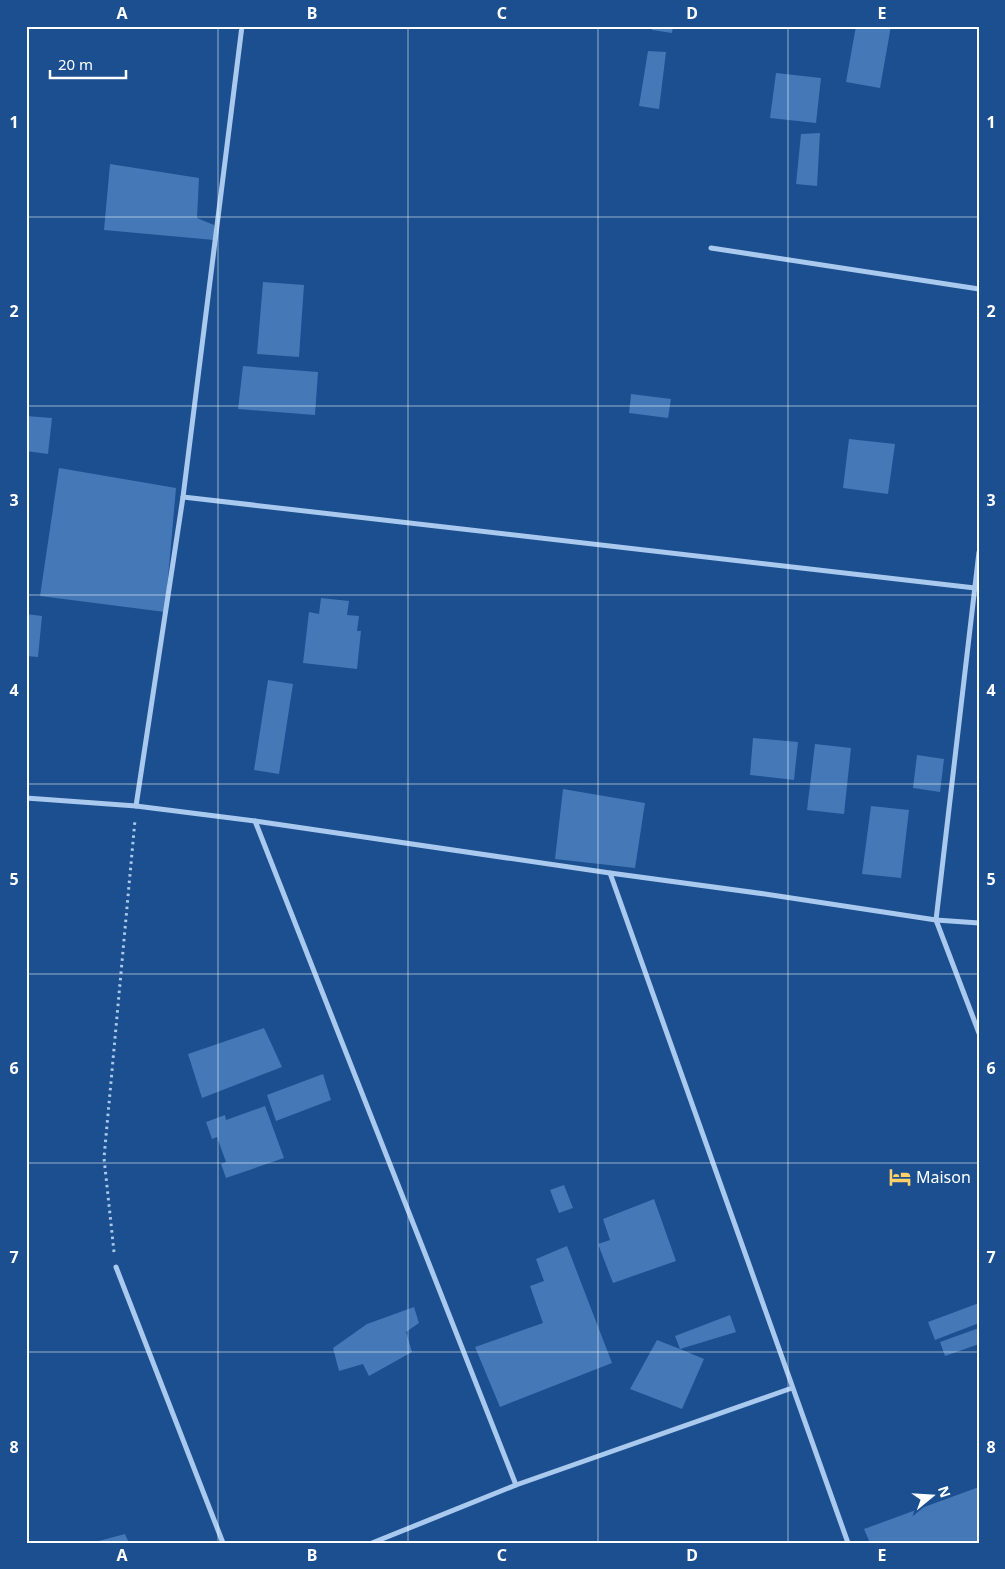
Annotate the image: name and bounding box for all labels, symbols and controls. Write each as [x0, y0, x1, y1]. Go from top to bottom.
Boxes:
text: A [116, 2, 128, 24]
text: B [307, 2, 317, 24]
text: C [497, 2, 507, 24]
text: D [686, 2, 698, 24]
text: E [878, 2, 887, 24]
scale bar [50, 48, 126, 80]
text: 20 m [58, 54, 93, 74]
text: 1 [9, 111, 19, 133]
text: 1 [986, 111, 996, 133]
text: 2 [9, 300, 19, 322]
text: 2 [986, 300, 996, 322]
text: 3 [9, 489, 19, 511]
text: 3 [986, 489, 996, 511]
text: 4 [9, 679, 19, 701]
text: 4 [986, 679, 996, 701]
text: 5 [9, 868, 19, 890]
text: 5 [986, 868, 996, 890]
text: 6 [9, 1057, 19, 1079]
text: 6 [986, 1057, 996, 1079]
hotel icon: Maison [887, 1164, 913, 1190]
place label: Maison [916, 1166, 971, 1188]
text: 7 [9, 1246, 19, 1268]
text: 7 [986, 1246, 996, 1268]
text: 8 [9, 1436, 19, 1458]
text: 8 [986, 1436, 996, 1458]
north arrow [908, 1472, 958, 1522]
text: N [934, 1483, 956, 1500]
text: A [116, 1544, 128, 1566]
text: B [307, 1544, 317, 1566]
text: C [497, 1544, 507, 1566]
text: D [686, 1544, 698, 1566]
text: E [878, 1544, 887, 1566]

